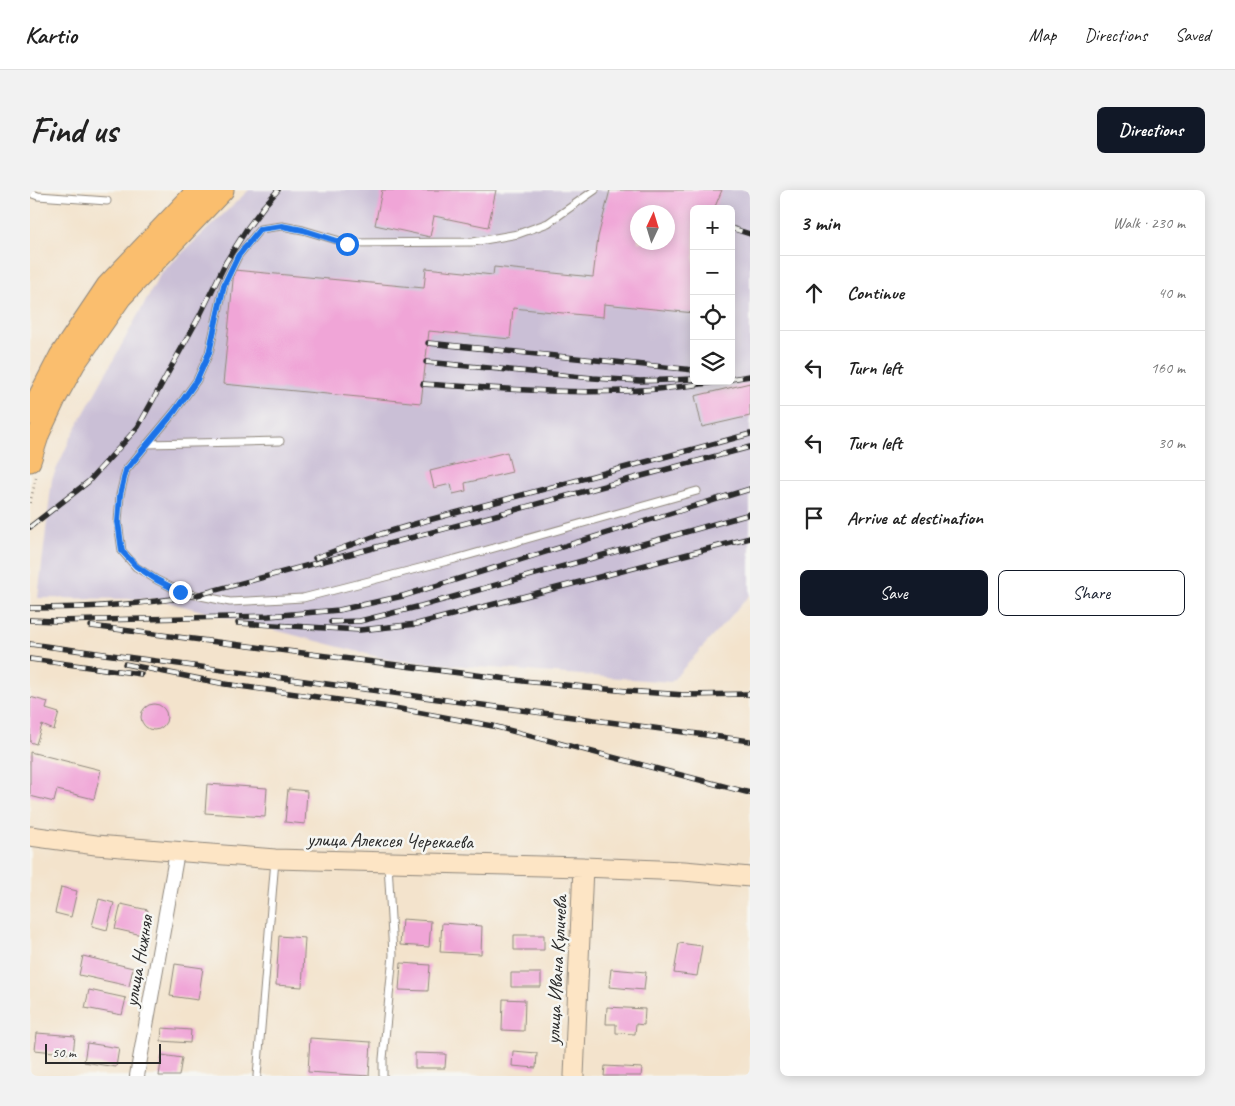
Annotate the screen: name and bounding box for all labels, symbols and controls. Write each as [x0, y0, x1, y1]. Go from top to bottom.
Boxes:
text: Kartio [25, 20, 77, 50]
text: Map [1029, 24, 1056, 46]
text: Directions [1084, 24, 1147, 46]
text: Saved [1175, 24, 1210, 46]
button: Directions [1097, 107, 1205, 153]
text: Find us [30, 108, 117, 153]
north arrow [630, 205, 675, 250]
map controls [690, 205, 735, 385]
button: + [690, 205, 735, 250]
text: 3 min [800, 210, 840, 236]
text: Walk · 230 m [1113, 213, 1185, 233]
route start [336, 233, 359, 256]
button: − [690, 250, 735, 295]
icon: ahead [800, 279, 828, 307]
text: Continue [847, 281, 904, 305]
text: 40 m [1158, 283, 1185, 303]
button: locate [690, 295, 735, 340]
button: layers [690, 340, 735, 385]
icon: left [800, 354, 828, 382]
text: Turn left [847, 356, 902, 380]
text: 160 m [1151, 358, 1185, 378]
icon: left [800, 429, 828, 457]
text: Turn left [847, 431, 902, 455]
text: 30 m [1158, 433, 1185, 453]
icon: arrive [800, 504, 828, 532]
text: Arrive at destination [847, 506, 983, 530]
button: Save [800, 570, 988, 616]
button: Share [998, 570, 1185, 616]
route end [169, 581, 192, 604]
street label: улица Алексея Черекаева [306, 827, 475, 854]
street label: улица Ивана Куличева [540, 893, 573, 1046]
street label: улица Нижняя [118, 911, 159, 1010]
scale bar [45, 1041, 161, 1064]
text: 50 m [52, 1044, 76, 1061]

